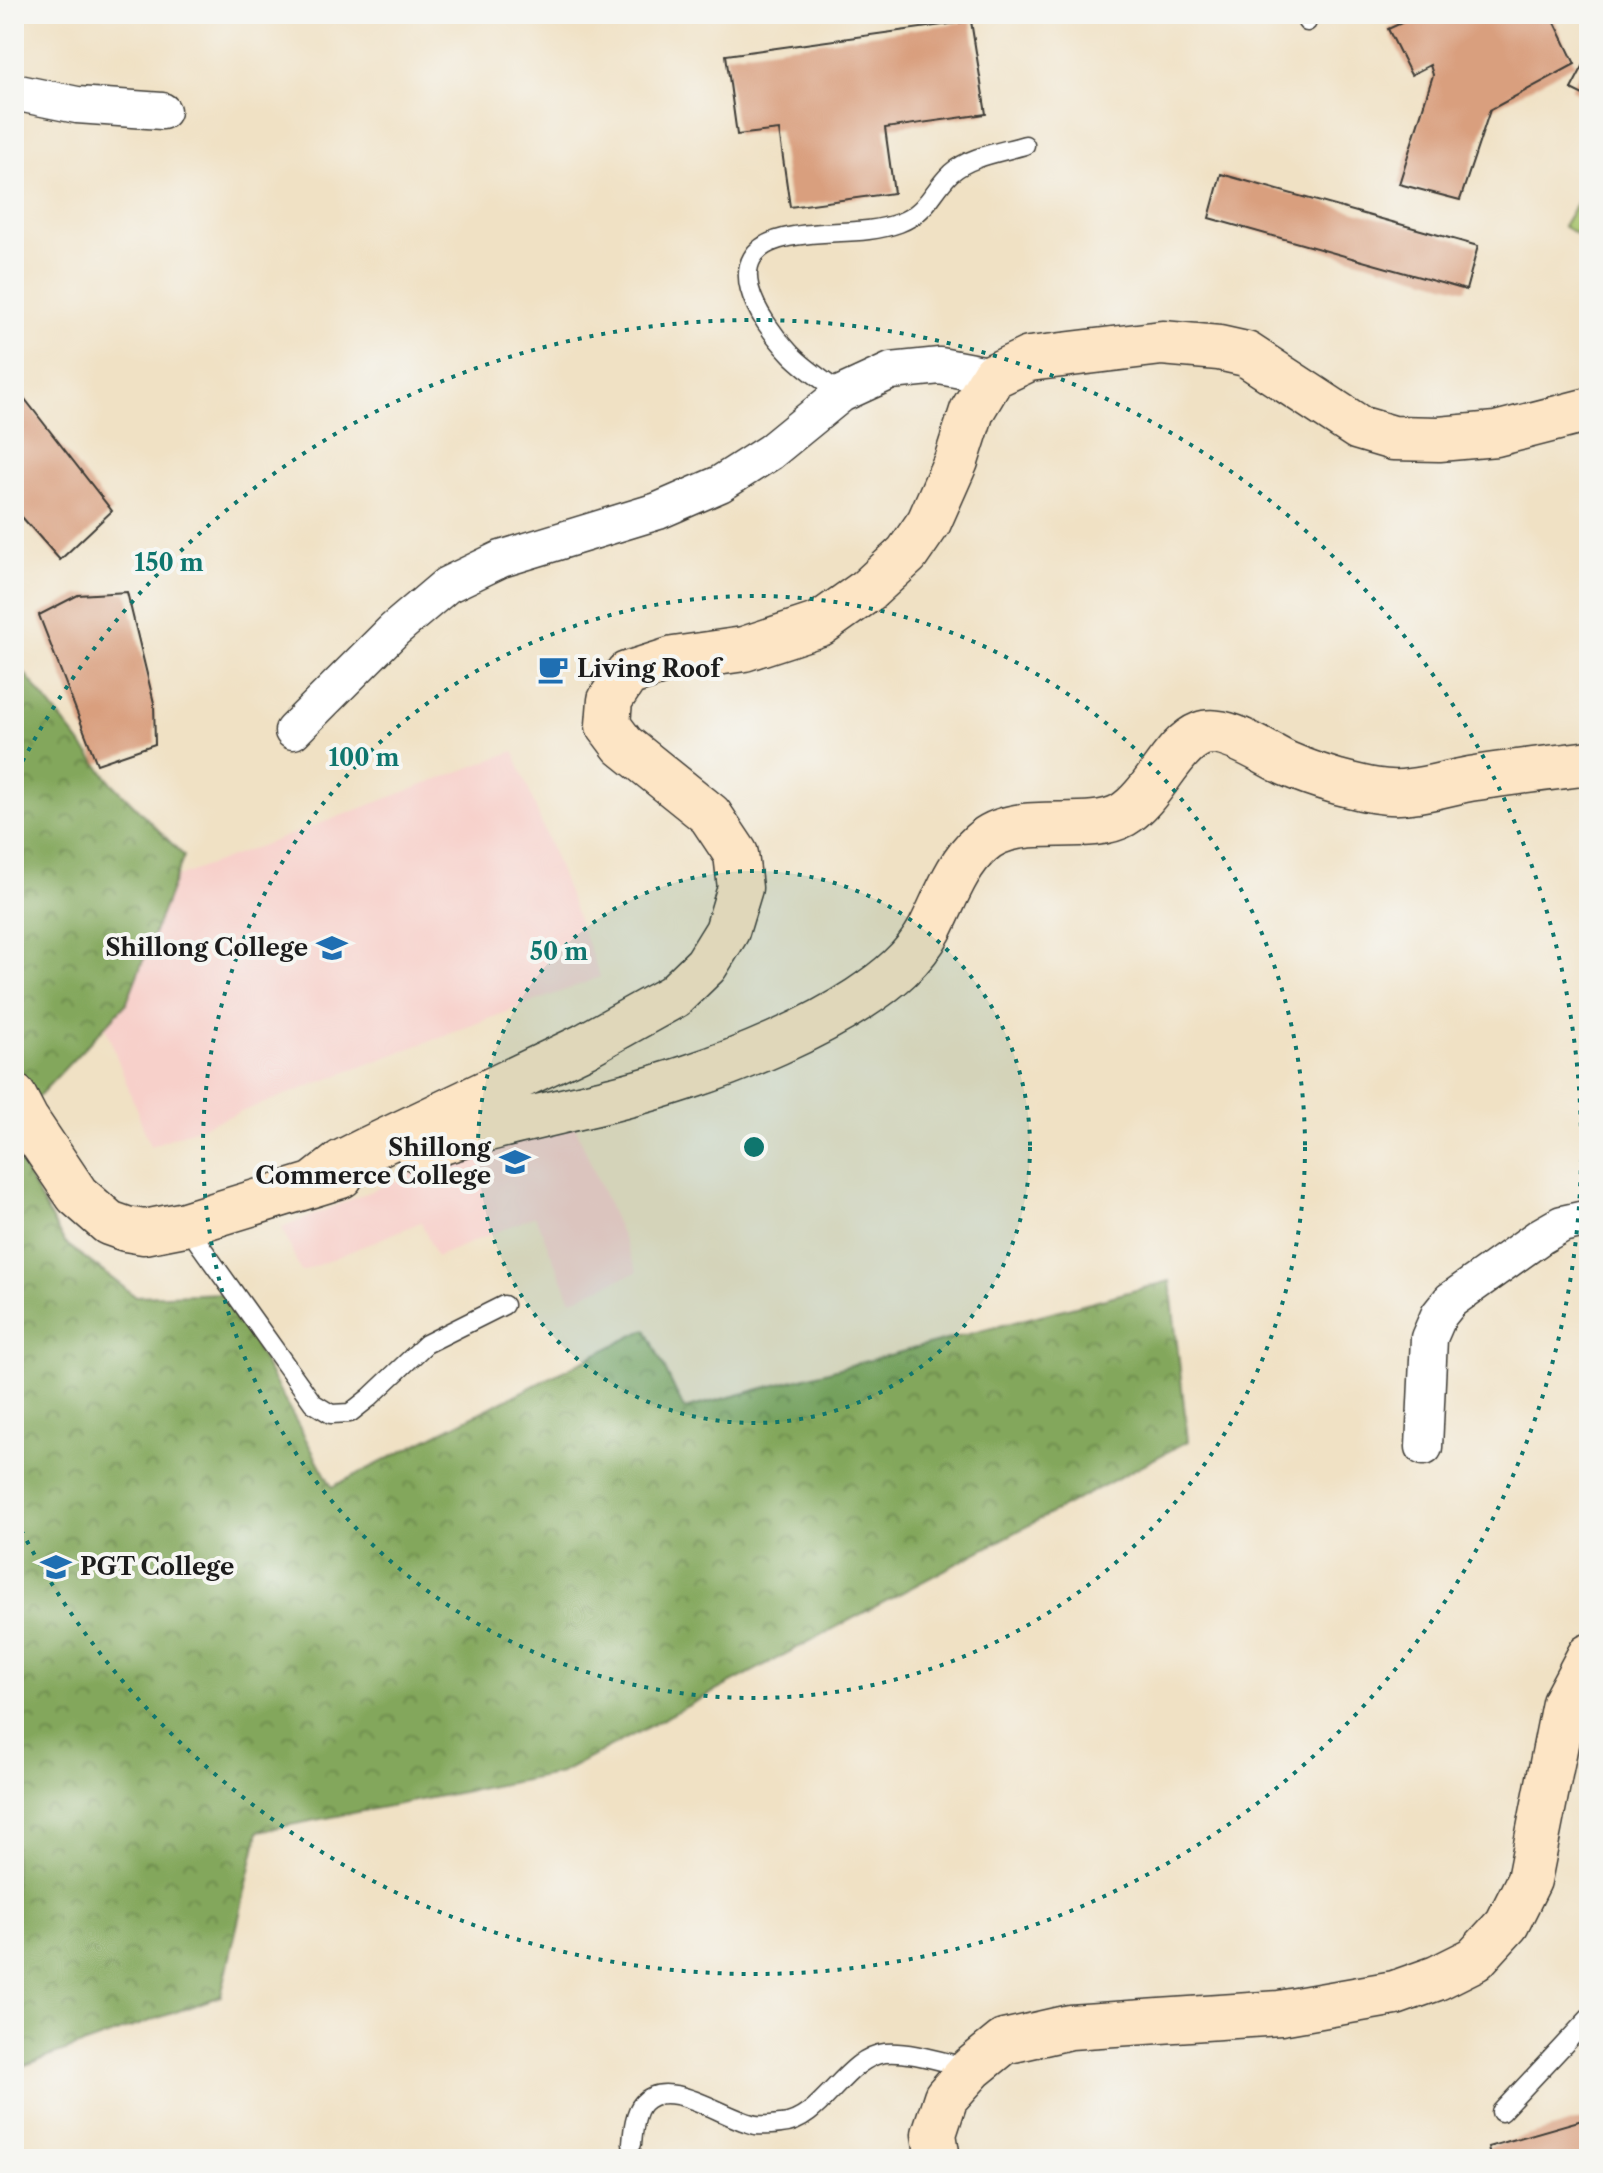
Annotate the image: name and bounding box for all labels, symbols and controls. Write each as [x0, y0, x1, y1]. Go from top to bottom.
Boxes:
text: 150 m [134, 548, 204, 577]
cafe icon: Living Roof [536, 652, 570, 686]
place label: Living Roof [577, 654, 724, 683]
text: 100 m [328, 743, 400, 772]
school or university icon: Shillong College [315, 931, 349, 965]
place label: Shillong College [105, 933, 308, 962]
text: 50 m [530, 937, 588, 966]
place label: Shillong Commerce College [255, 1133, 492, 1190]
centre of rings [740, 1133, 768, 1161]
school or university icon: Shillong Commerce College [498, 1145, 532, 1179]
school or university icon: PGT College [39, 1550, 73, 1584]
place label: PGT College [80, 1552, 234, 1581]

